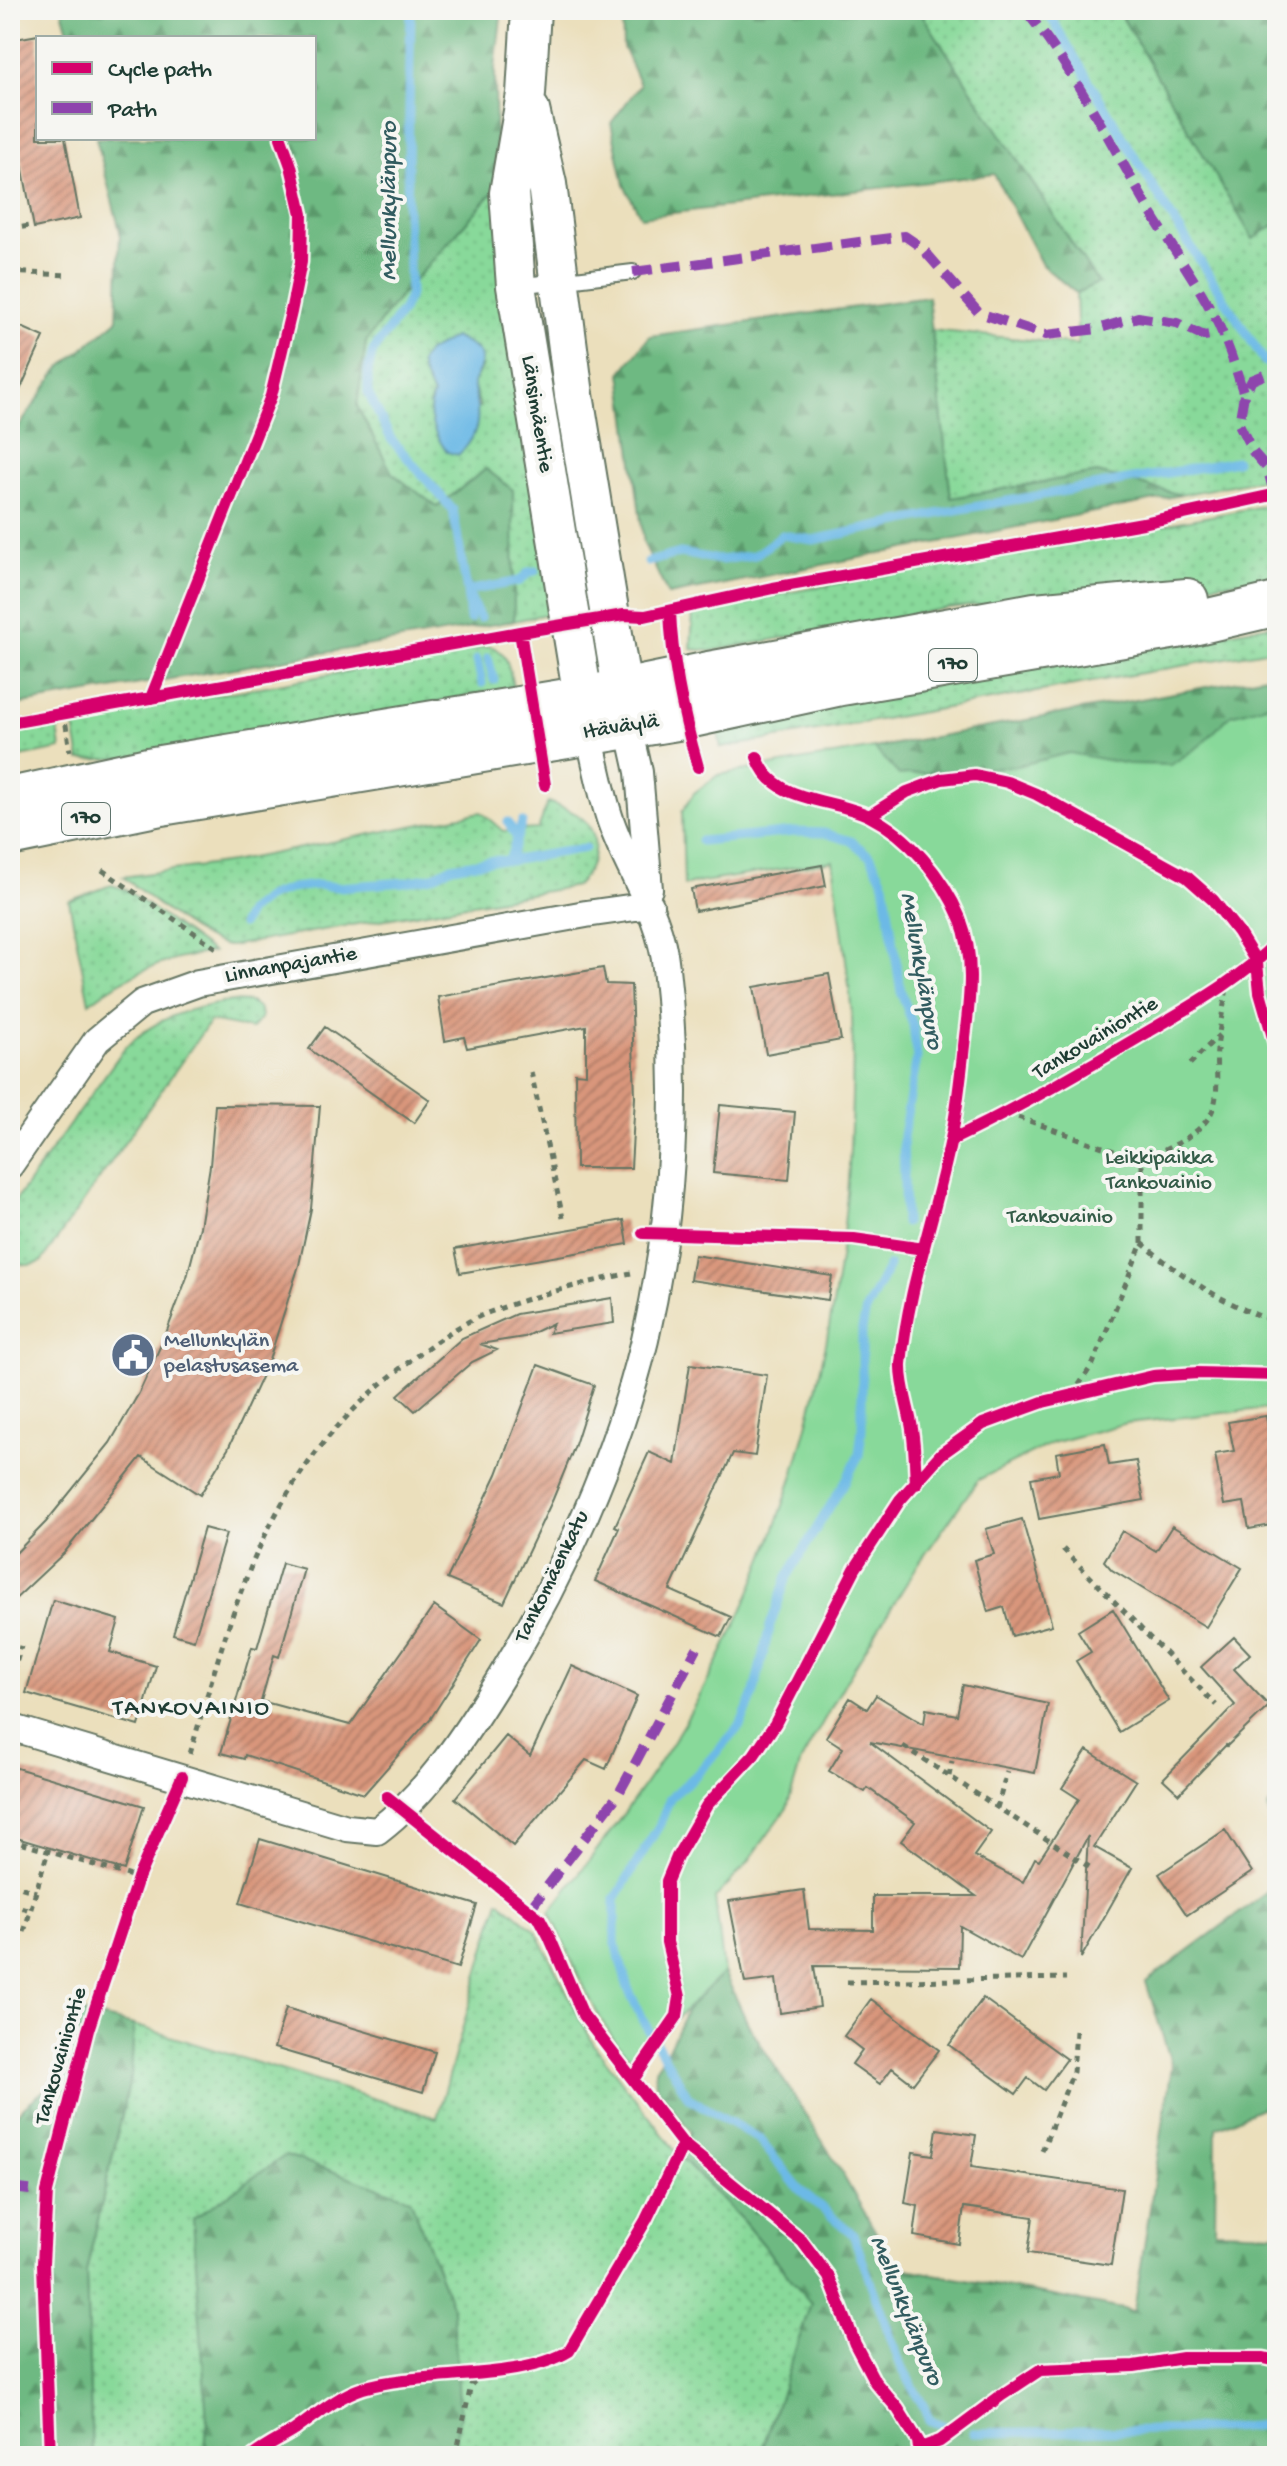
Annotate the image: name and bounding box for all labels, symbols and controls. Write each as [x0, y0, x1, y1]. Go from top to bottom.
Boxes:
legend [36, 36, 316, 140]
text: Cycle path [108, 57, 212, 86]
text: Path [107, 97, 157, 126]
water label: Mellunkylänpuro [376, 120, 405, 280]
street label: Länsimäentie [514, 354, 558, 475]
road number: 170 [929, 649, 977, 681]
street label: Itäväylä [581, 709, 661, 747]
road number: 170 [62, 803, 110, 835]
water label: Mellunkylänpuro [892, 890, 948, 1053]
street label: Linnanpajantie [223, 941, 360, 990]
street label: Tankovainiontie [1027, 991, 1164, 1088]
park label: Leikkipaikka Tankovainio [1104, 1146, 1214, 1197]
park label: Tankovainio [1005, 1205, 1113, 1231]
place label: Mellunkylän pelastusasema [163, 1329, 299, 1380]
public building icon: Mellunkylän pelastusasema [109, 1331, 157, 1379]
street label: Tankomäenkatu [509, 1507, 596, 1649]
district label: TANKOVAINIO [111, 1695, 271, 1724]
street label: Tankovainiontie [29, 1984, 94, 2129]
water label: Mellunkylänpuro [862, 2232, 949, 2391]

